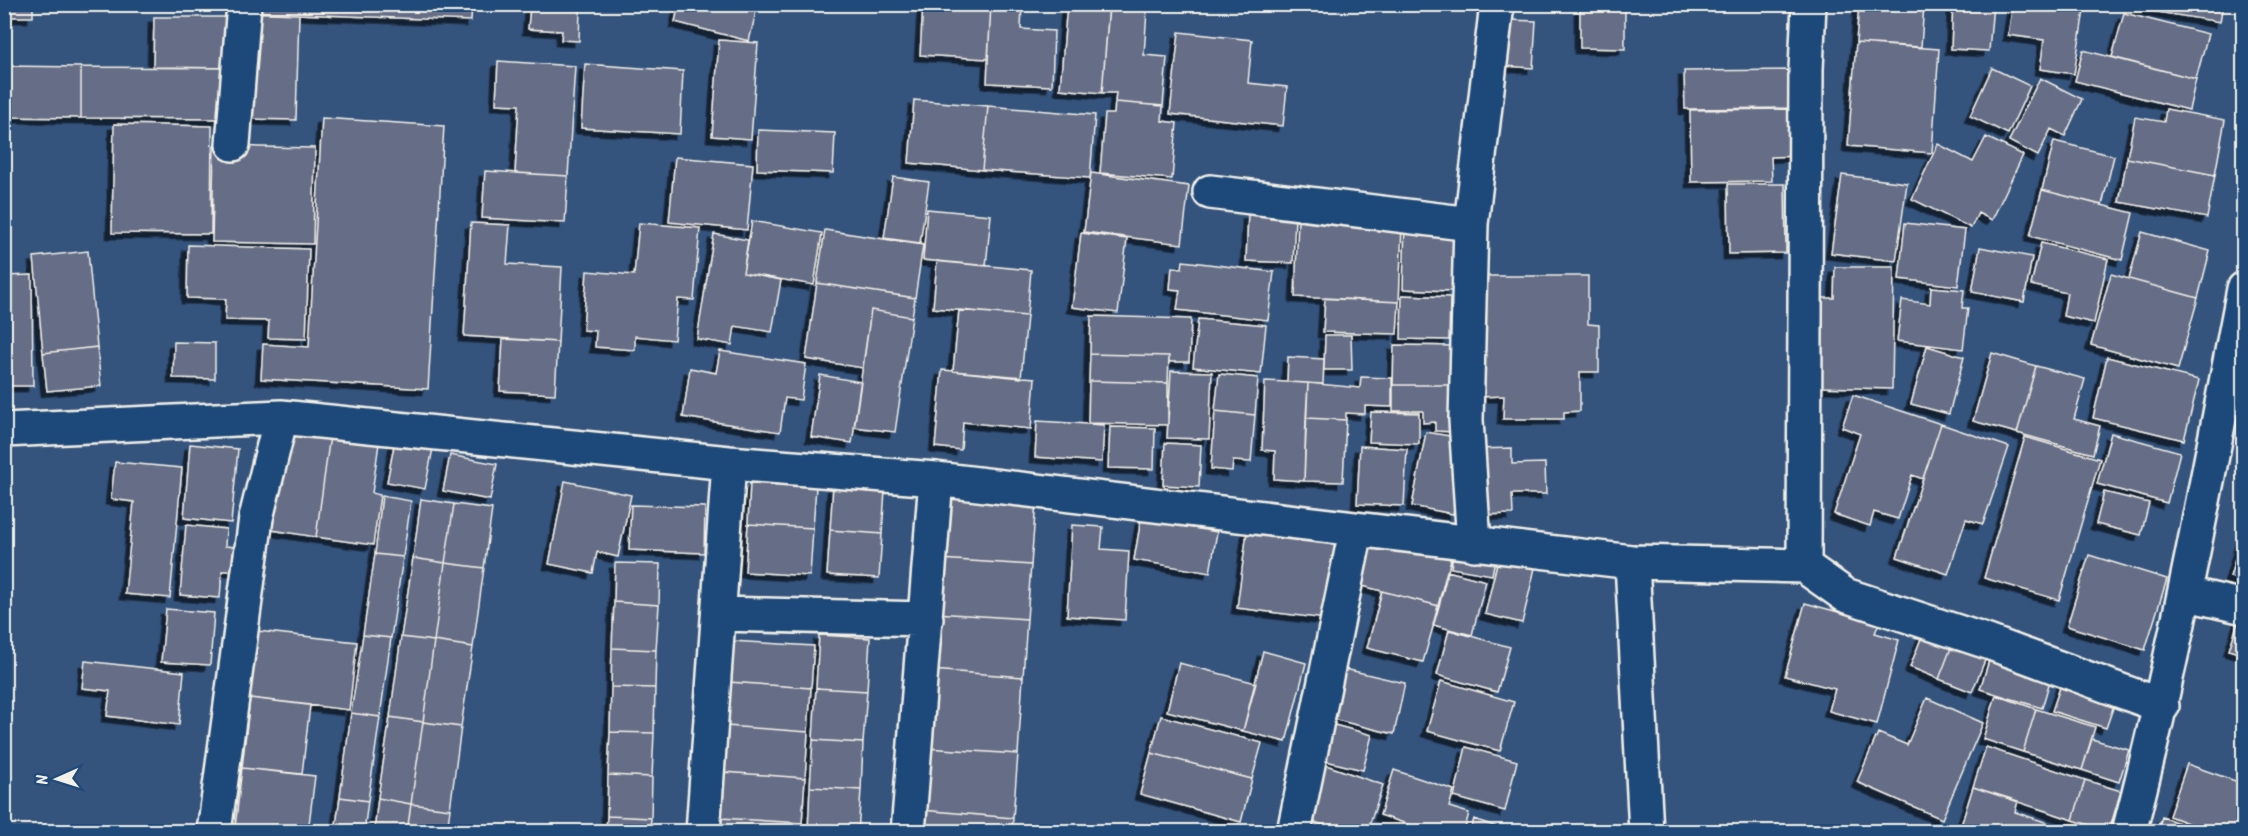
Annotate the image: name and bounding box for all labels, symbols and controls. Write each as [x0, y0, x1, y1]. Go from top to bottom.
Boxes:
north arrow [27, 749, 87, 809]
text: N [31, 774, 56, 785]

